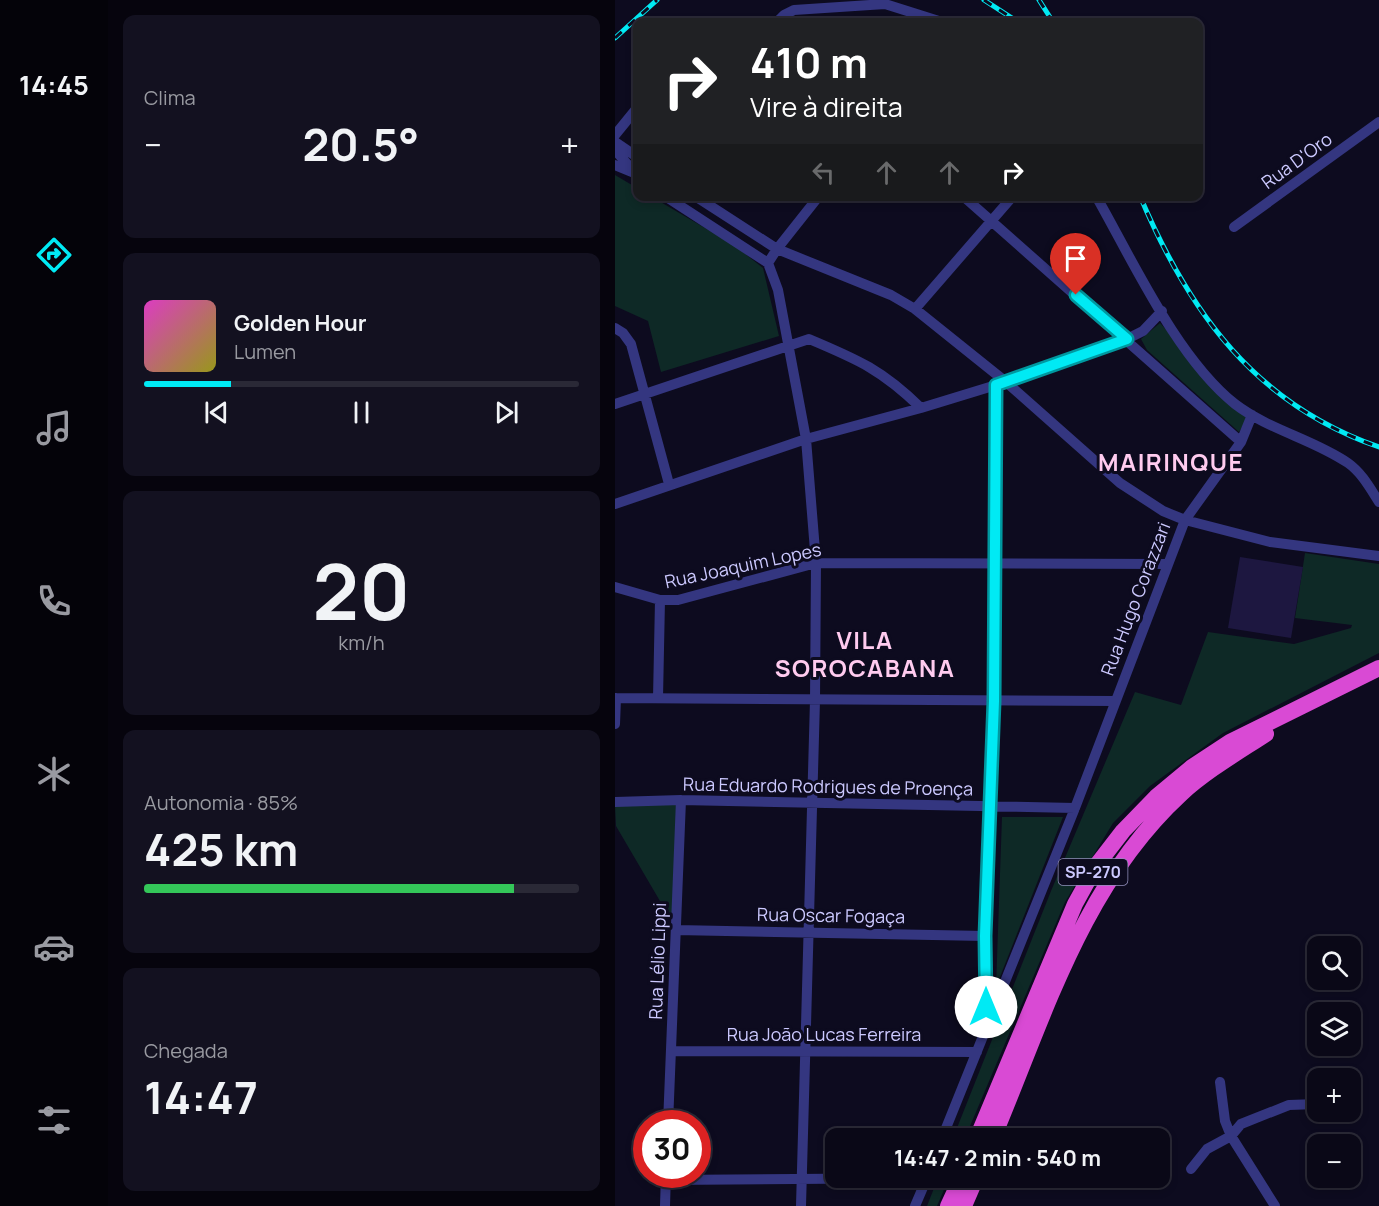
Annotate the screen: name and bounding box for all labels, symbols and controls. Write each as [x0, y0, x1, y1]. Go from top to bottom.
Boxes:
text: 410 m [750, 33, 868, 91]
icon: right [651, 42, 729, 120]
text: 14:45 [19, 66, 89, 103]
text: Clima [144, 84, 196, 111]
text: Vire à direita [750, 88, 903, 125]
text: 20.5° [303, 113, 419, 175]
text: − [144, 122, 162, 167]
text: + [560, 122, 579, 167]
street label: Rua D'Oro [1256, 127, 1336, 194]
icon: left [807, 156, 840, 189]
icon: ahead [870, 156, 903, 189]
icon: ahead [933, 156, 966, 189]
icon: right [996, 156, 1029, 189]
pin [1050, 233, 1101, 295]
icon: directions [33, 234, 75, 276]
icon: arrive [1059, 242, 1092, 275]
text: Golden Hour [234, 308, 367, 338]
text: Lumen [234, 338, 296, 365]
icon: previous [200, 396, 233, 429]
icon: pause [345, 396, 378, 429]
icon: next [490, 396, 523, 429]
icon: music [33, 407, 75, 449]
district label: MAIRINQUE [1098, 445, 1244, 478]
street label: Rua Hugo Corazzari [1095, 519, 1175, 679]
text: 20 [313, 537, 410, 643]
street label: Rua Joaquim Lopes [662, 537, 823, 593]
icon: phone [33, 580, 75, 622]
district label: VILA SOROCABANA [775, 623, 955, 684]
text: km/h [338, 629, 385, 656]
icon: climate [33, 753, 75, 795]
street label: Rua Eduardo Rodrigues de Proença [683, 771, 973, 801]
text: Autonomia · 85% [144, 789, 298, 816]
text: 425 km [144, 818, 298, 880]
road number: SP-270 [1059, 859, 1127, 885]
street label: Rua Lélio Lippi [643, 902, 671, 1020]
street label: Rua Oscar Fogaça [757, 902, 905, 928]
icon: car [33, 926, 75, 968]
map controls [1307, 936, 1361, 1188]
button: search [1307, 936, 1361, 990]
position arrow [954, 975, 1018, 1039]
button: layers [1307, 1002, 1361, 1056]
street label: Rua João Lucas Ferreira [727, 1022, 921, 1046]
text: Chegada [144, 1037, 228, 1064]
text: 14:47 [144, 1066, 258, 1128]
button: + [1307, 1068, 1361, 1122]
icon: filters [33, 1099, 75, 1141]
speed limit sign: 30 [633, 1110, 711, 1188]
button: − [1307, 1134, 1361, 1188]
text: 14:47 · 2 min · 540 m [894, 1143, 1101, 1173]

